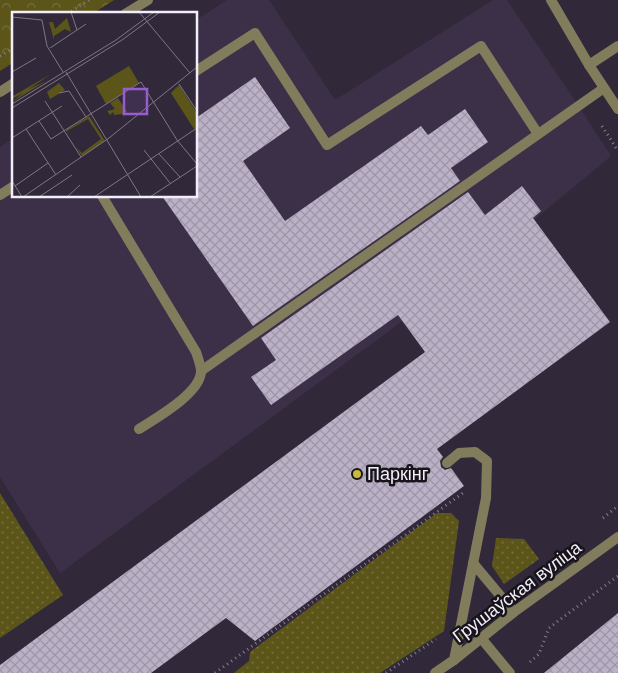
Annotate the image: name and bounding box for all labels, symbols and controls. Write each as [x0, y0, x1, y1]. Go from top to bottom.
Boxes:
inset map [12, 12, 198, 198]
place label: Паркінг [367, 464, 429, 484]
marker: Паркінг [351, 468, 363, 480]
street label: Грушаўская вуліца [449, 537, 586, 647]

